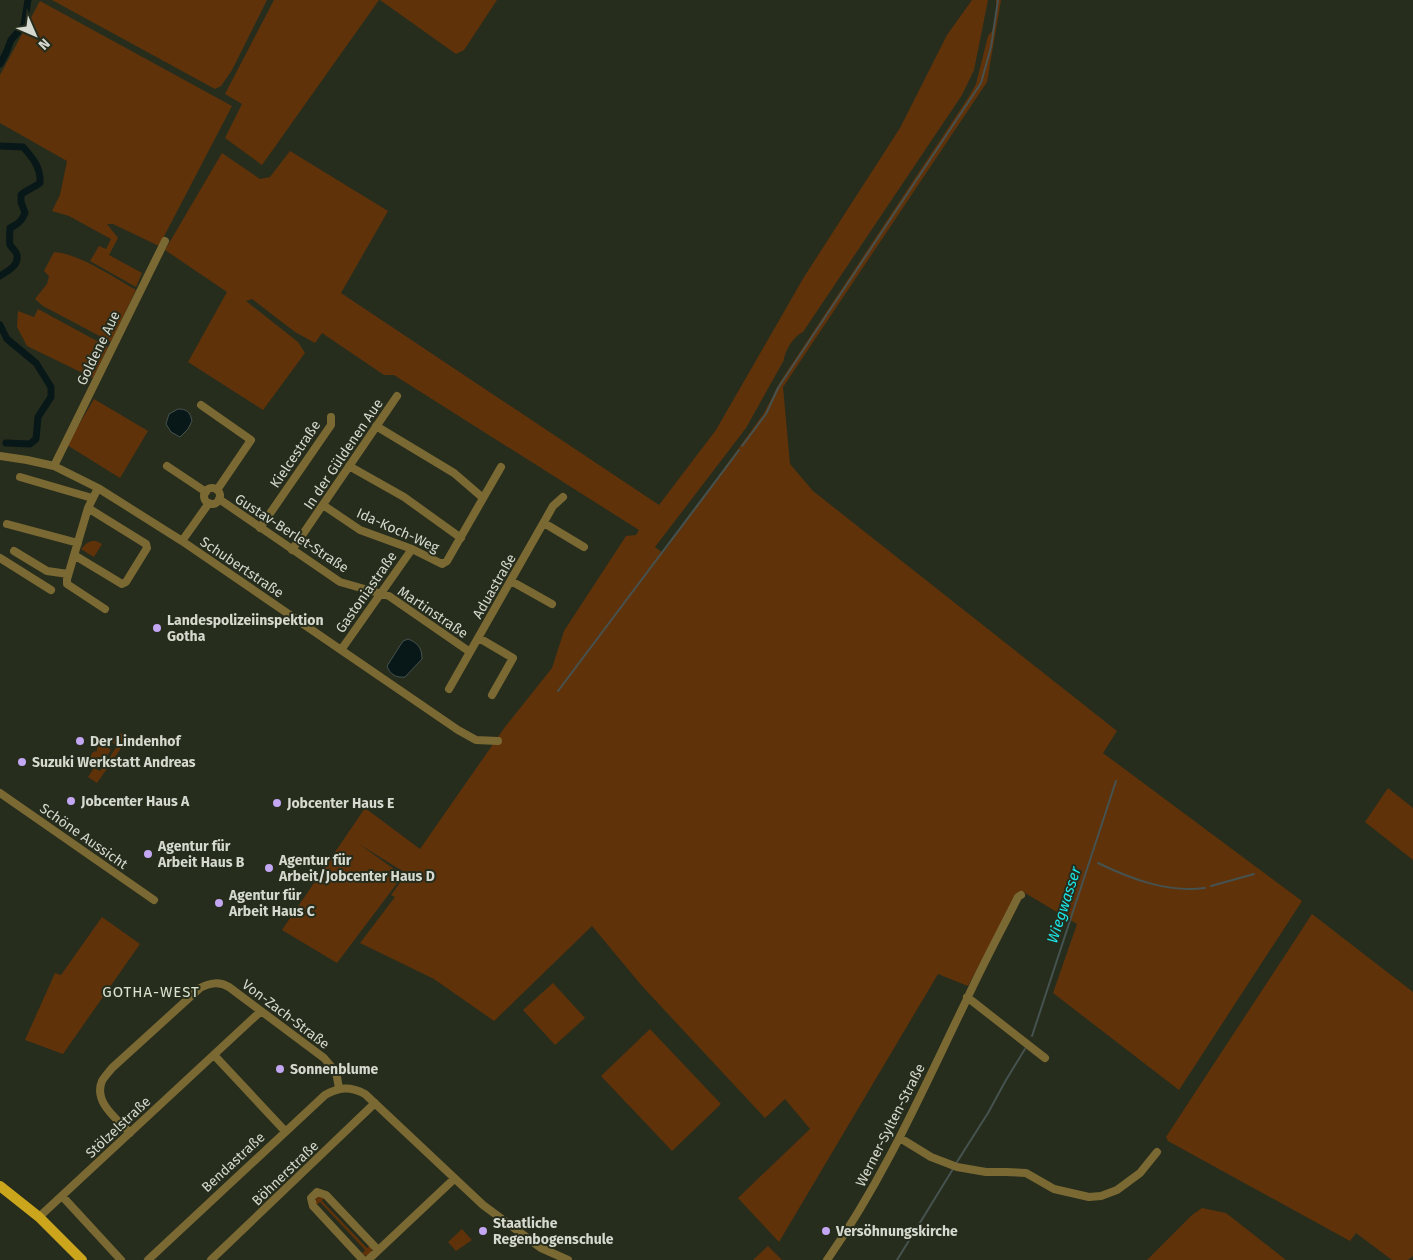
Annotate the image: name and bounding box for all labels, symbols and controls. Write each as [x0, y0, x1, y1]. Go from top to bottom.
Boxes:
north arrow [10, 10, 60, 60]
text: N [35, 35, 53, 53]
street label: Goldene Aue [73, 308, 124, 388]
street label: In der Güldenen Aue [300, 396, 387, 513]
street label: Kielcestraße [267, 417, 324, 491]
street label: Gustav-Berlet-Straße [232, 490, 352, 577]
street label: Ida-Koch-Weg [354, 505, 442, 557]
street label: Schubertstraße [197, 533, 287, 602]
street label: Gastoniastraße [332, 548, 401, 636]
street label: Aduastraße [469, 551, 520, 622]
street label: Martinstraße [394, 583, 471, 642]
place label: Landespolizeiinspektion Gotha [167, 612, 324, 645]
marker: Landespolizeiinspektion Gotha [151, 622, 163, 634]
place label: Der Lindenhof [90, 733, 182, 750]
marker: Der Lindenhof [74, 735, 86, 747]
place label: Suzuki Werkstatt Andreas [32, 754, 196, 771]
marker: Suzuki Werkstatt Andreas [16, 756, 28, 768]
place label: Jobcenter Haus A [80, 793, 190, 810]
marker: Jobcenter Haus A [65, 795, 77, 807]
place label: Jobcenter Haus E [286, 795, 394, 812]
marker: Jobcenter Haus E [271, 797, 283, 809]
street label: Schöne Aussicht [37, 800, 132, 874]
place label: Agentur für Arbeit Haus B [157, 838, 245, 871]
marker: Agentur für Arbeit Haus B [142, 848, 154, 860]
place label: Agentur für Arbeit/Jobcenter Haus D [278, 852, 435, 885]
marker: Agentur für Arbeit/Jobcenter Haus D [263, 862, 275, 874]
water label: Wiegwasser [1043, 863, 1085, 945]
place label: Agentur für Arbeit Haus C [228, 887, 315, 920]
marker: Agentur für Arbeit Haus C [213, 897, 225, 909]
street label: Von-Zach-Straße [239, 976, 333, 1053]
district label: GOTHA-WEST [102, 983, 200, 1001]
place label: Sonnenblume [290, 1061, 378, 1078]
street label: Werner-Sylten-Straße [852, 1061, 929, 1190]
marker: Sonnenblume [274, 1063, 286, 1075]
street label: Stölzelstraße [82, 1093, 154, 1162]
street label: Bendastraße [198, 1129, 268, 1196]
street label: Böhnerstraße [249, 1137, 322, 1209]
place label: Staatliche Regenbogenschule [493, 1215, 614, 1248]
place label: Versöhnungskirche [835, 1223, 958, 1240]
marker: Staatliche Regenbogenschule [477, 1225, 489, 1237]
marker: Versöhnungskirche [820, 1225, 832, 1237]

